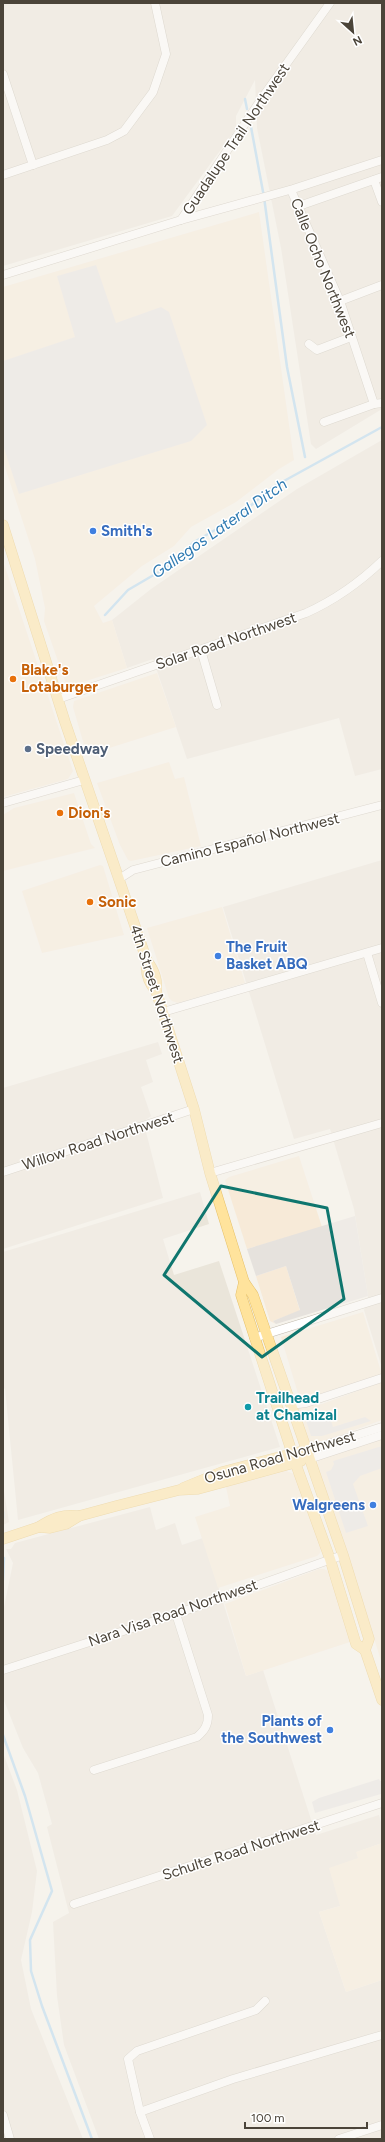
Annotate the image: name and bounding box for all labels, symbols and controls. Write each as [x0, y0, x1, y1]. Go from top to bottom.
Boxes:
north arrow [333, 12, 373, 52]
text: N [351, 33, 364, 48]
street label: Guadalupe Trail Northwest [179, 60, 294, 218]
street label: Calle Ocho Northwest [287, 195, 359, 341]
water label: Gallegos Lateral Ditch [148, 474, 291, 582]
place label: Smith's [101, 522, 152, 540]
marker: Smith's [88, 526, 98, 536]
street label: Solar Road Northwest [153, 608, 299, 674]
place label: Blake's Lotaburger [21, 661, 98, 696]
marker: Blake's Lotaburger [8, 674, 18, 684]
place label: Speedway [36, 740, 109, 758]
marker: Speedway [23, 744, 33, 754]
place label: Dion's [68, 804, 110, 822]
marker: Dion's [55, 808, 65, 818]
street label: Camino Español Northwest [159, 809, 342, 871]
place label: Sonic [98, 893, 136, 911]
marker: Sonic [85, 897, 95, 907]
street label: 4th Street Northwest [126, 922, 188, 1066]
place label: The Fruit Basket ABQ [226, 938, 308, 973]
marker: The Fruit Basket ABQ [213, 951, 223, 961]
street label: Willow Road Northwest [20, 1108, 176, 1174]
place label: Trailhead at Chamizal [256, 1389, 337, 1424]
marker: Trailhead at Chamizal [243, 1402, 253, 1412]
street label: Osuna Road Northwest [202, 1427, 358, 1487]
place label: Walgreens [292, 1496, 365, 1514]
marker: Walgreens [368, 1500, 378, 1510]
street label: Nara Visa Road Northwest [86, 1575, 260, 1650]
place label: Plants of the Southwest [221, 1712, 322, 1747]
marker: Plants of the Southwest [325, 1725, 335, 1735]
street label: Schulte Road Northwest [160, 1816, 322, 1884]
scale bar [245, 2104, 367, 2130]
text: 100 m [251, 2111, 285, 2125]

